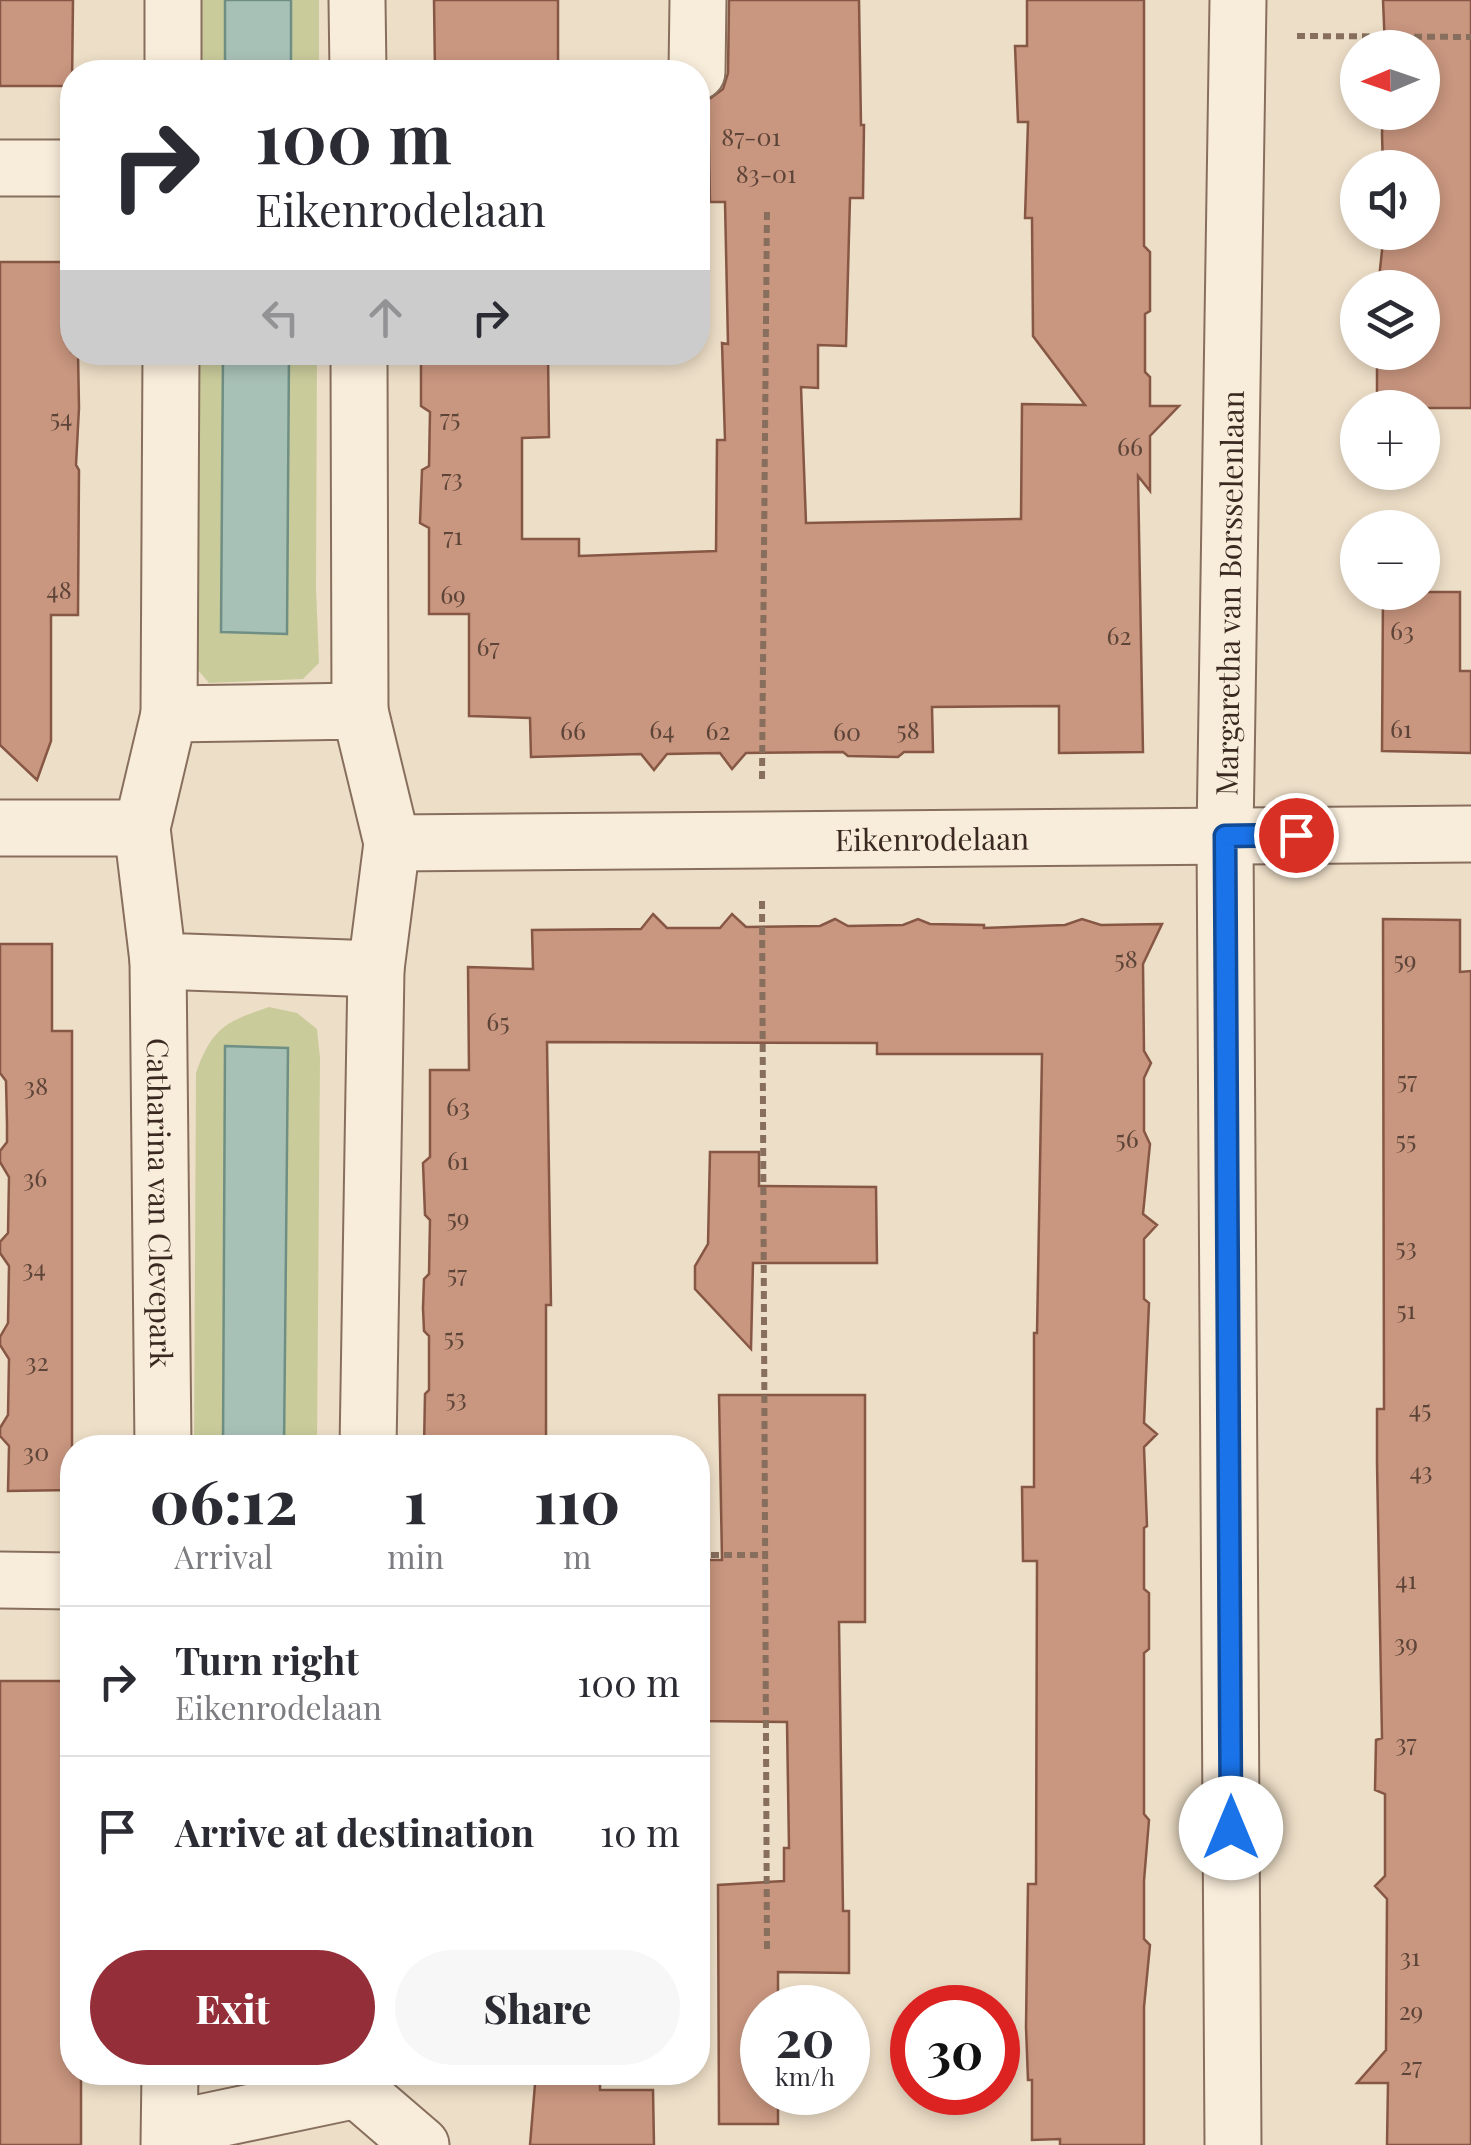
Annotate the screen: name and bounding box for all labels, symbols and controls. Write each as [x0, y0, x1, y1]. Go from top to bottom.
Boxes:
north arrow [1340, 30, 1440, 130]
map controls [1340, 30, 1440, 610]
text: 100 m [255, 88, 452, 182]
icon: right [90, 100, 220, 230]
house number: 87-01 [721, 119, 781, 152]
button: sound [1340, 150, 1440, 250]
house number: 83-01 [736, 156, 796, 189]
text: Eikenrodelaan [255, 178, 546, 238]
button: layers [1340, 270, 1440, 370]
icon: left [253, 290, 308, 345]
icon: ahead [358, 290, 413, 345]
icon: right [463, 290, 518, 345]
street label: Margaretha van Borsselenlaan [1206, 390, 1252, 796]
button: + [1340, 390, 1440, 490]
house number: 54 [50, 400, 72, 433]
house number: 75 [440, 400, 460, 433]
house number: 66 [1117, 429, 1143, 462]
house number: 73 [441, 460, 463, 493]
button: − [1340, 510, 1440, 610]
house number: 71 [443, 518, 463, 551]
house number: 48 [46, 572, 72, 605]
house number: 69 [440, 577, 466, 610]
house number: 63 [1390, 613, 1414, 646]
house number: 62 [1107, 618, 1131, 651]
house number: 67 [476, 629, 500, 662]
house number: 61 [1390, 711, 1412, 744]
house number: 64 [649, 712, 675, 745]
house number: 58 [896, 712, 920, 745]
house number: 66 [560, 713, 586, 746]
house number: 62 [706, 713, 730, 746]
house number: 60 [833, 714, 861, 747]
pin [1254, 793, 1339, 878]
icon: arrive [1269, 808, 1324, 863]
street label: Eikenrodelaan [835, 818, 1029, 859]
house number: 58 [1114, 941, 1138, 974]
house number: 59 [1393, 942, 1417, 975]
house number: 65 [486, 1004, 510, 1037]
street label: Catharina van Clevepark [139, 1038, 182, 1369]
house number: 57 [1397, 1062, 1417, 1095]
house number: 38 [24, 1068, 48, 1101]
house number: 63 [446, 1089, 470, 1122]
house number: 56 [1115, 1121, 1139, 1154]
house number: 55 [1396, 1122, 1416, 1155]
house number: 61 [447, 1143, 469, 1176]
house number: 36 [23, 1160, 47, 1193]
house number: 59 [446, 1200, 470, 1233]
house number: 53 [1395, 1229, 1417, 1262]
house number: 34 [22, 1250, 46, 1283]
house number: 57 [447, 1256, 467, 1289]
house number: 51 [1396, 1292, 1416, 1325]
house number: 55 [444, 1319, 464, 1352]
house number: 32 [25, 1344, 49, 1377]
house number: 53 [445, 1380, 467, 1413]
house number: 45 [1409, 1391, 1431, 1424]
house number: 30 [23, 1434, 49, 1467]
house number: 43 [1409, 1453, 1433, 1486]
text: 06:12 [150, 1459, 297, 1539]
text: 1 [404, 1459, 427, 1539]
text: 110 [534, 1459, 620, 1539]
text: Arrival [174, 1534, 273, 1577]
text: min [387, 1534, 444, 1577]
text: m [563, 1534, 591, 1577]
house number: 41 [1395, 1562, 1417, 1595]
house number: 39 [1394, 1625, 1418, 1658]
text: Turn right [175, 1634, 359, 1685]
icon: right [90, 1654, 145, 1709]
text: 100 m [577, 1656, 680, 1707]
text: Eikenrodelaan [175, 1685, 382, 1728]
house number: 37 [1395, 1725, 1417, 1758]
position arrow [1179, 1776, 1283, 1880]
icon: arrive [90, 1804, 145, 1859]
text: Arrive at destination [175, 1806, 534, 1857]
text: 10 m [600, 1806, 680, 1857]
house number: 31 [1400, 1939, 1420, 1972]
button: Exit [90, 1950, 375, 2065]
button: Share [395, 1950, 680, 2065]
speed limit sign: 30 [890, 1985, 1020, 2115]
house number: 29 [1399, 1993, 1423, 2026]
text: 20 [776, 2004, 834, 2071]
house number: 27 [1400, 2048, 1422, 2081]
text: km/h [775, 2059, 835, 2092]

